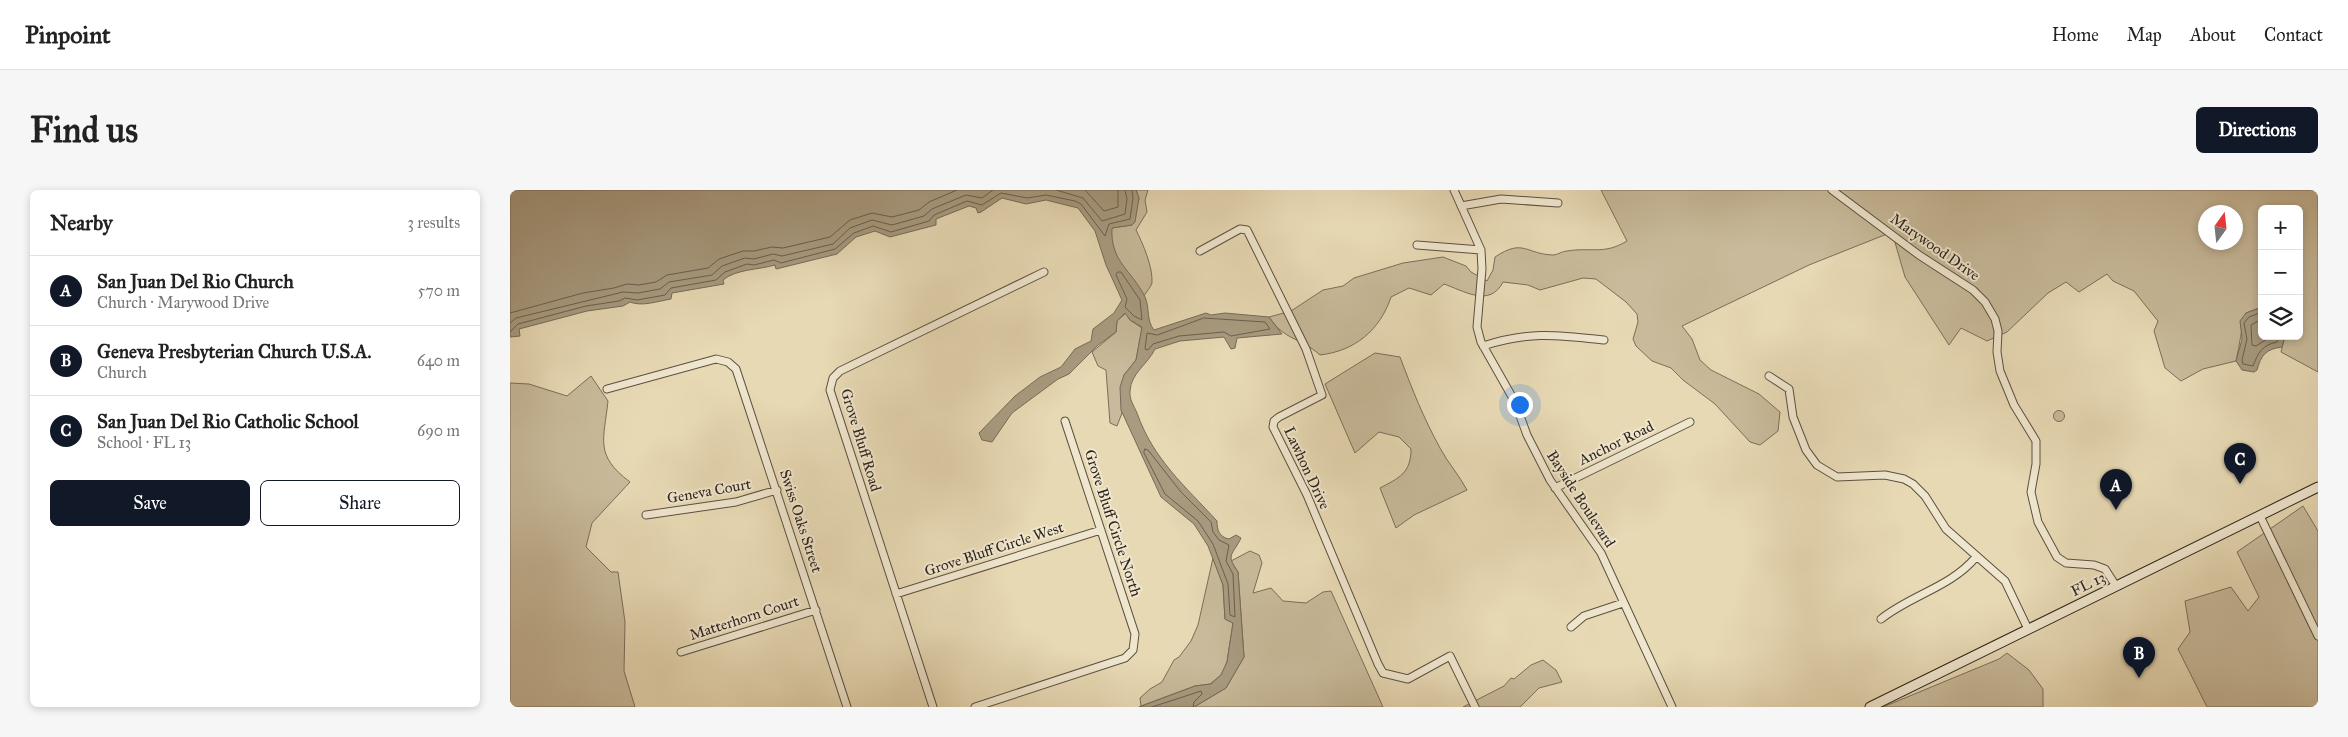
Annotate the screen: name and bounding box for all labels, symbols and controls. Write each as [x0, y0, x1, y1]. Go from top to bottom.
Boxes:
text: Pinpoint [25, 20, 111, 50]
text: Home [2052, 24, 2099, 46]
text: Map [2127, 24, 2162, 46]
text: About [2190, 24, 2236, 46]
text: Contact [2264, 24, 2323, 46]
button: Directions [2196, 107, 2318, 153]
text: Find us [30, 109, 138, 152]
north arrow [2198, 205, 2243, 250]
map controls [2258, 205, 2303, 340]
button: + [2258, 205, 2303, 250]
text: Nearby [50, 210, 113, 236]
street label: Marywood Drive [1887, 210, 1983, 284]
text: 3 results [407, 213, 460, 232]
button: − [2258, 250, 2303, 295]
text: San Juan Del Rio Church [97, 270, 294, 293]
text: A [61, 281, 71, 300]
text: 570 m [418, 281, 460, 300]
text: Church · Marywood Drive [97, 293, 269, 312]
button: layers [2258, 295, 2303, 340]
text: Geneva Presbyterian Church U.S.A. [97, 340, 371, 363]
text: B [61, 351, 71, 370]
text: 640 m [417, 351, 460, 370]
text: Church [97, 363, 147, 382]
street label: Grove Bluff Road [837, 386, 885, 494]
your location [1507, 392, 1533, 418]
text: San Juan Del Rio Catholic School [97, 410, 359, 433]
street label: Anchor Road [1575, 417, 1657, 469]
text: C [61, 421, 71, 440]
text: 690 m [417, 421, 460, 440]
street label: Lawhon Drive [1280, 424, 1334, 512]
text: School · FL 13 [97, 433, 191, 452]
pin: C [2224, 443, 2256, 484]
street label: Grove Bluff Circle North [1081, 447, 1146, 599]
street label: Bayside Boulevard [1543, 447, 1619, 551]
street label: Swiss Oaks Street [776, 467, 826, 575]
pin: A [2100, 469, 2132, 510]
street label: Geneva Court [666, 475, 753, 507]
button: Save [50, 480, 250, 526]
button: Share [260, 480, 460, 526]
street label: Grove Bluff Circle West [922, 518, 1066, 580]
street label: FL 13 [2068, 568, 2108, 600]
street label: Matterhorn Court [687, 592, 802, 644]
pin: B [2123, 637, 2155, 678]

